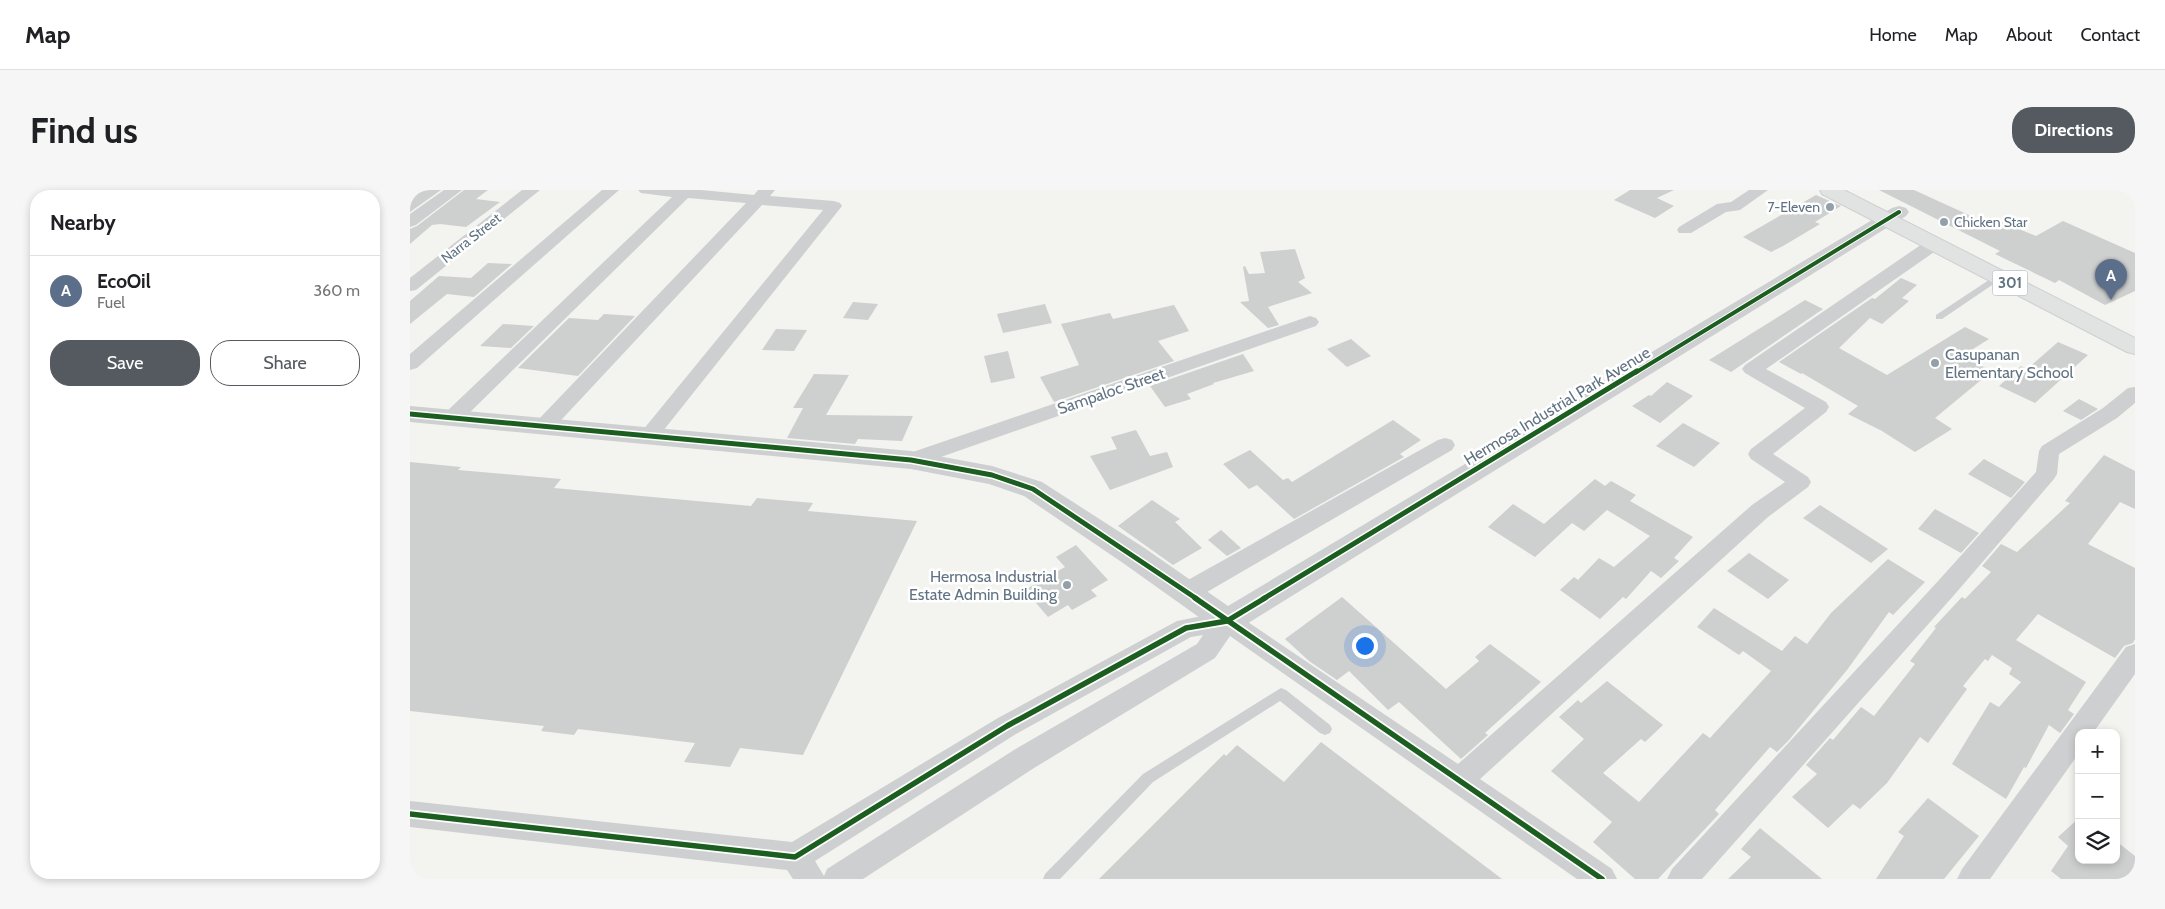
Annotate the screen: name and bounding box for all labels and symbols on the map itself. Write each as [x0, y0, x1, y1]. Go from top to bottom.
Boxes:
place label: 7-Eleven [1767, 198, 1820, 216]
marker: 7-Eleven [1824, 201, 1836, 213]
street label: Narra Street [437, 209, 505, 267]
place label: Chicken Star [1954, 213, 2028, 231]
marker: Chicken Star [1938, 216, 1950, 228]
pin: A [2095, 259, 2127, 300]
road number: 301 [1992, 270, 2028, 296]
street label: Hermosa Industrial Park Avenue [1460, 343, 1654, 469]
place label: Casupanan Elementary School [1945, 345, 2073, 382]
marker: Casupanan Elementary School [1929, 357, 1941, 369]
street label: Sampaloc Street [1055, 364, 1168, 418]
place label: Hermosa Industrial Estate Admin Building [909, 567, 1058, 604]
marker: Hermosa Industrial Estate Admin Building [1061, 579, 1073, 591]
your location [1352, 633, 1378, 659]

